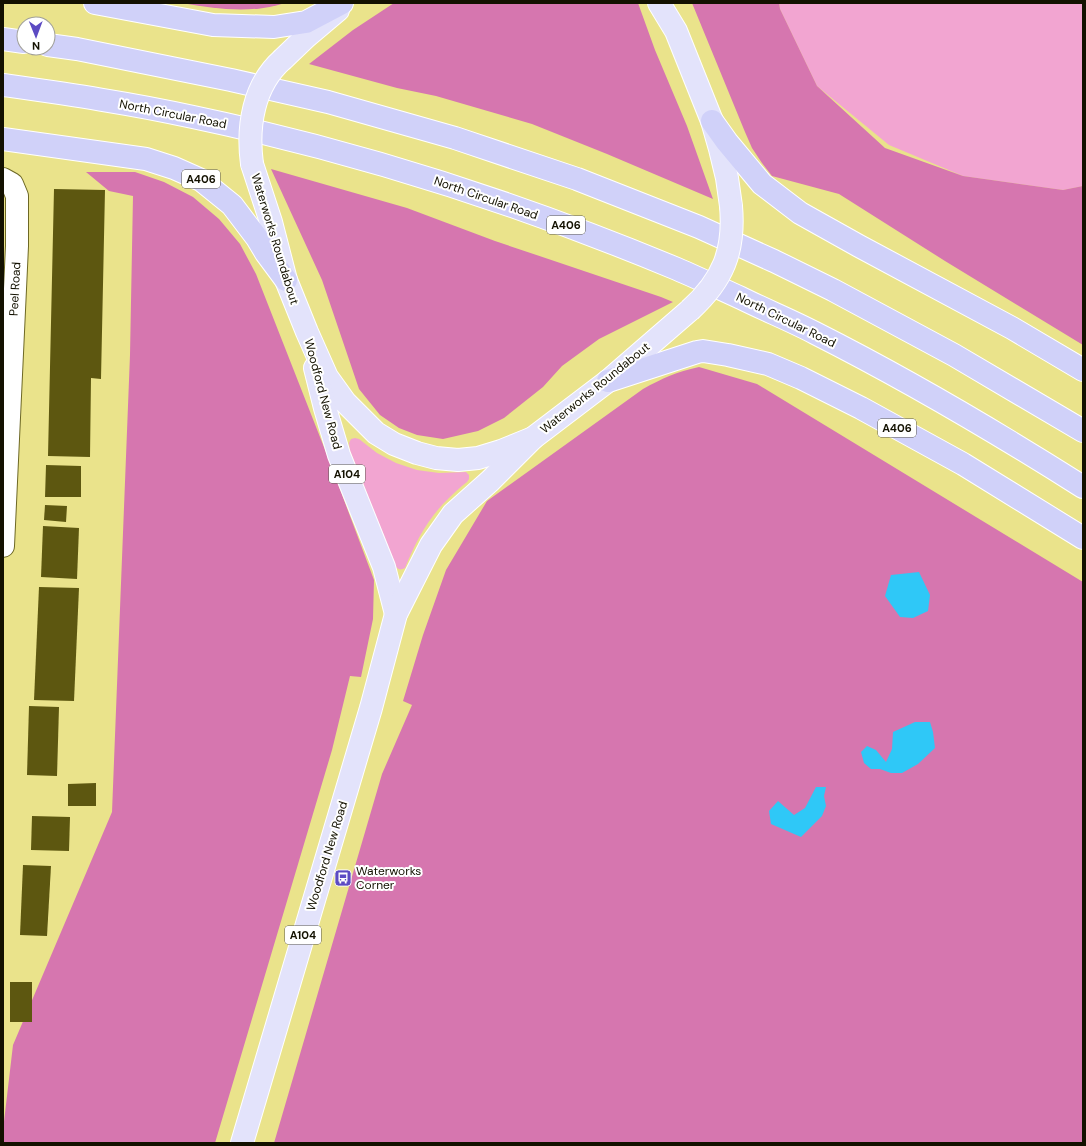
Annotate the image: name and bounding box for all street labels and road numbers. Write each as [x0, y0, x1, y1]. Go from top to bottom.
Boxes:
street label: North Circular Road [118, 96, 228, 132]
road number: A406 [182, 170, 220, 188]
street label: Waterworks Roundabout [247, 171, 303, 307]
street label: North Circular Road [432, 173, 540, 223]
road number: A406 [547, 216, 585, 234]
street label: Peel Road [6, 262, 24, 316]
street label: North Circular Road [734, 289, 838, 351]
street label: Woodford New Road [301, 337, 345, 451]
street label: Waterworks Roundabout [537, 339, 653, 437]
road number: A406 [878, 419, 916, 437]
road number: A104 [329, 465, 365, 483]
street label: Woodford New Road [303, 799, 351, 913]
road number: A104 [285, 926, 321, 944]

